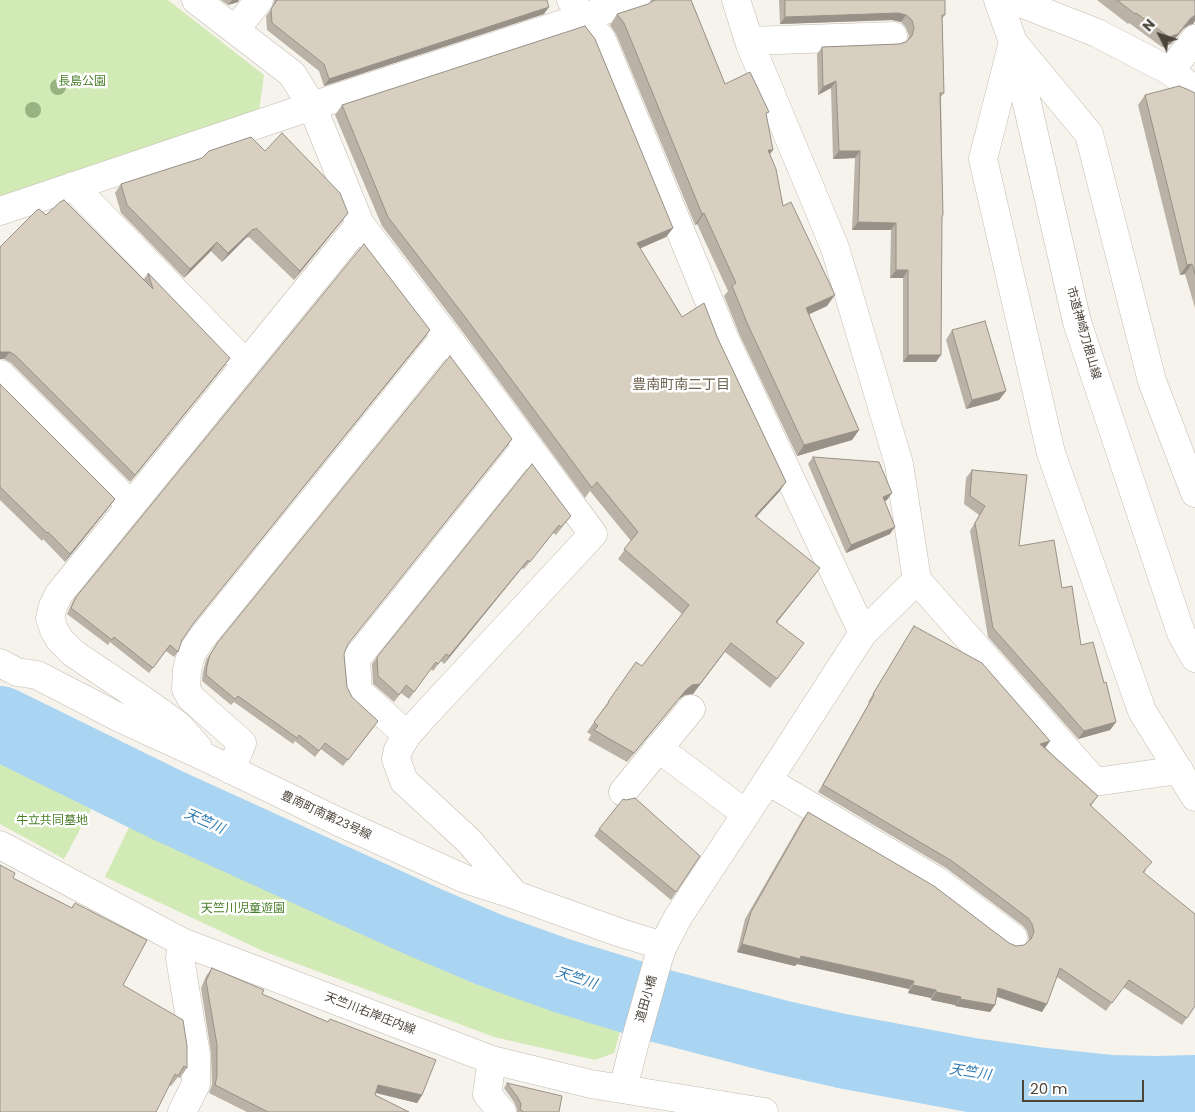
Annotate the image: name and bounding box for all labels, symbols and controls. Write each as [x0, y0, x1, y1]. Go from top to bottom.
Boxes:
north arrow [1135, 10, 1185, 60]
text: N [1138, 15, 1160, 36]
park label: 長島公園 [58, 75, 106, 89]
street label: 市道神崎刀根山線 [1063, 285, 1103, 381]
district label: 豊南町南二丁目 [632, 377, 730, 393]
street label: 豊南町南第23号線 [279, 789, 373, 843]
water label: 天竺川 [181, 806, 227, 838]
park label: 牛立共同墓地 [16, 814, 88, 828]
park label: 天竺川児童遊園 [201, 902, 285, 916]
water label: 天竺川 [553, 965, 599, 993]
street label: 道田小橋 [633, 974, 661, 1024]
street label: 天竺川右岸庄内線 [323, 990, 417, 1038]
water label: 天竺川 [948, 1061, 992, 1085]
scale bar [1025, 1070, 1148, 1102]
text: 20 m [1030, 1078, 1068, 1099]

